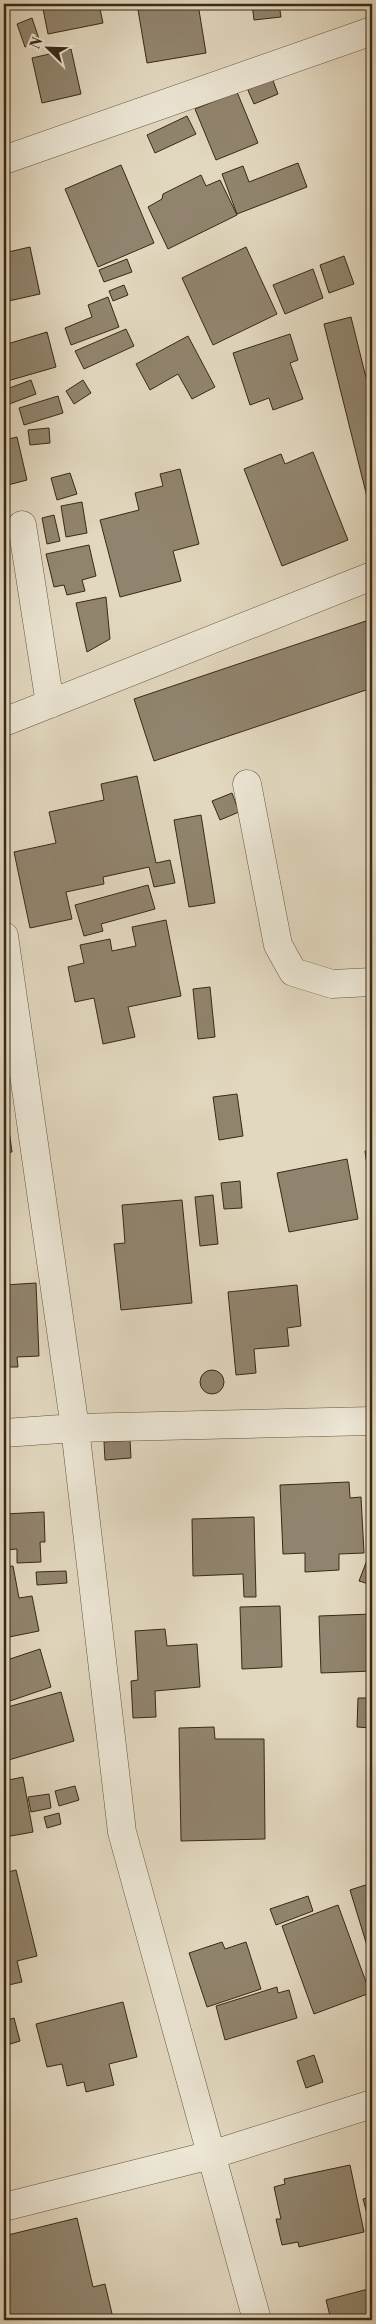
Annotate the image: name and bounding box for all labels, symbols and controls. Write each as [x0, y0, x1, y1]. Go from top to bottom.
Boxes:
north arrow [22, 22, 72, 72]
text: N [27, 35, 47, 52]

